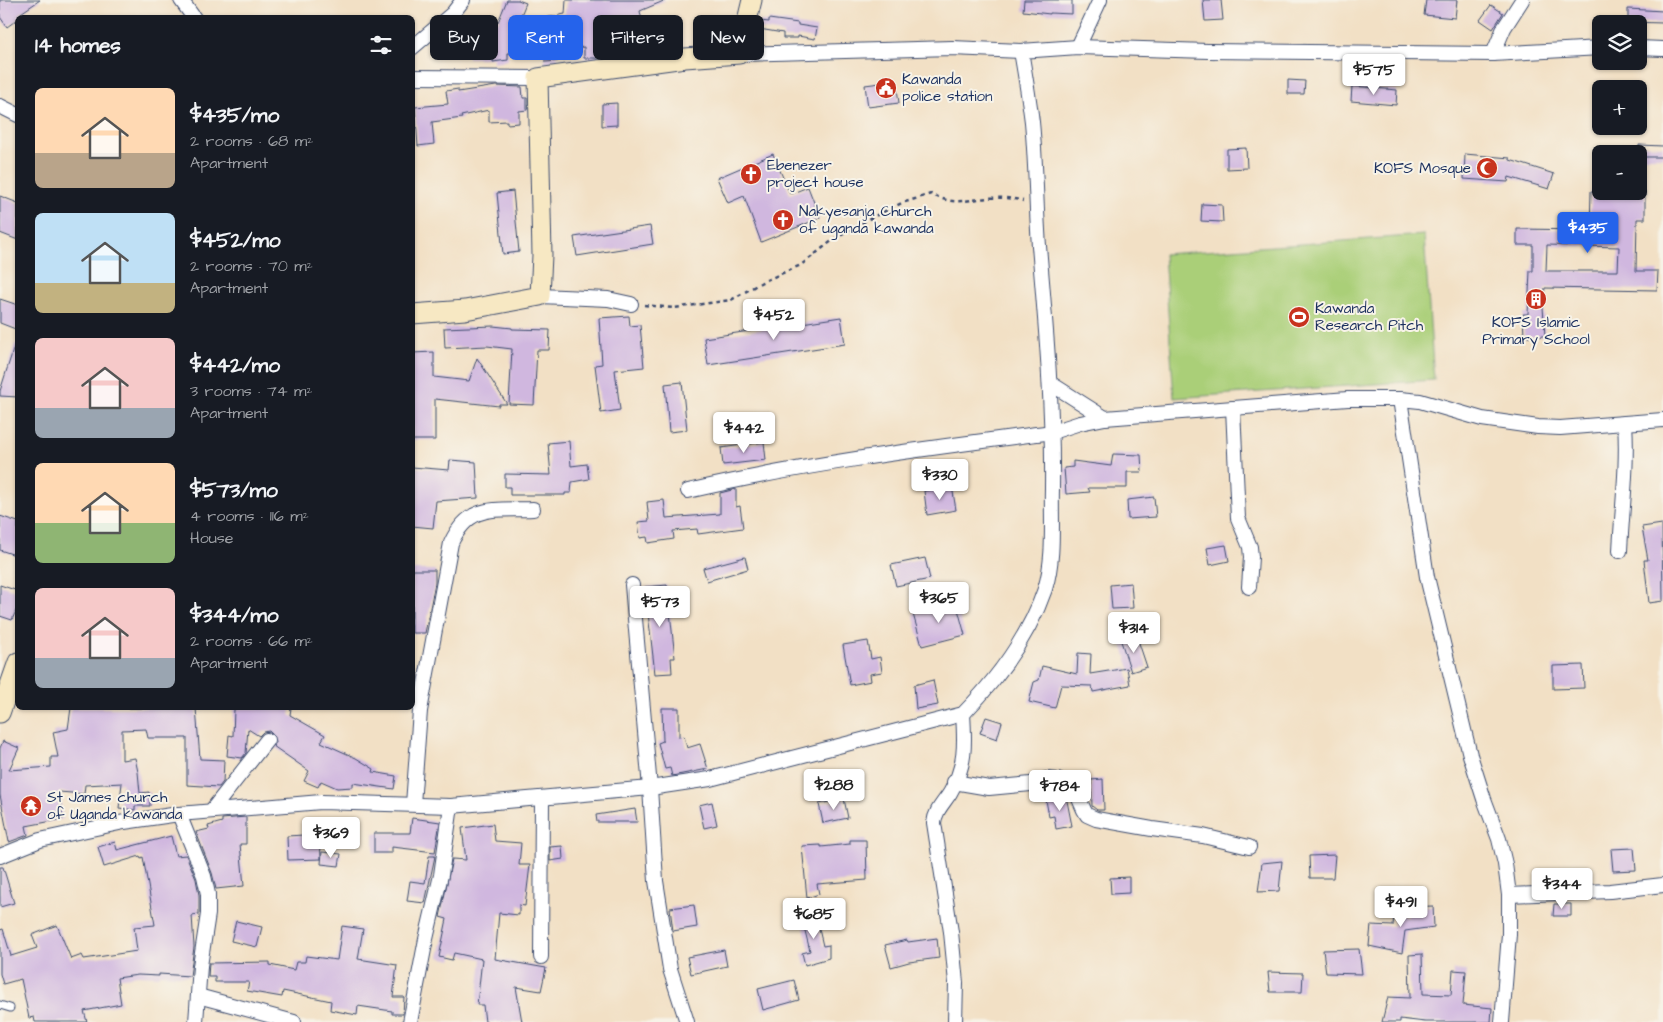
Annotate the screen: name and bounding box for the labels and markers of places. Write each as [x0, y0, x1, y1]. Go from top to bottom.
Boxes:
pin: $575 [1344, 54, 1404, 96]
place label: Kawanda police station [902, 69, 993, 107]
public building icon: Kawanda police station [874, 76, 898, 100]
place label: Ebenezer project house [767, 155, 864, 193]
mosque icon: KOFS Mosque [1475, 156, 1499, 180]
place label: KOFS Mosque [1374, 158, 1471, 179]
church icon: Ebenezer project house [739, 162, 763, 186]
place label: Nakyesanja Church of uganda kawanda [799, 201, 934, 240]
church icon: Nakyesanja Church of uganda kawanda [771, 208, 795, 232]
pin: $435 [1558, 212, 1618, 254]
building icon: KOFS Islamic Primary School [1524, 287, 1548, 311]
pin: $452 [744, 298, 804, 341]
place label: Kawanda Research Pitch [1315, 298, 1424, 336]
sports icon: Kawanda Research Pitch [1287, 305, 1311, 329]
place label: KOFS Islamic Primary School [1482, 312, 1590, 351]
pin: $442 [714, 412, 774, 454]
pin: $330 [910, 458, 970, 501]
pin: $365 [909, 582, 969, 624]
pin: $573 [630, 586, 690, 628]
pin: $314 [1104, 612, 1164, 654]
pin: $288 [804, 768, 864, 811]
pin: $784 [1030, 770, 1090, 812]
place label: St James church of Uganda kawanda [47, 787, 183, 826]
temple icon: St James church of Uganda kawanda [19, 794, 43, 818]
pin: $369 [301, 816, 361, 859]
pin: $344 [1532, 868, 1592, 910]
pin: $491 [1371, 886, 1431, 928]
pin: $685 [784, 898, 844, 940]

